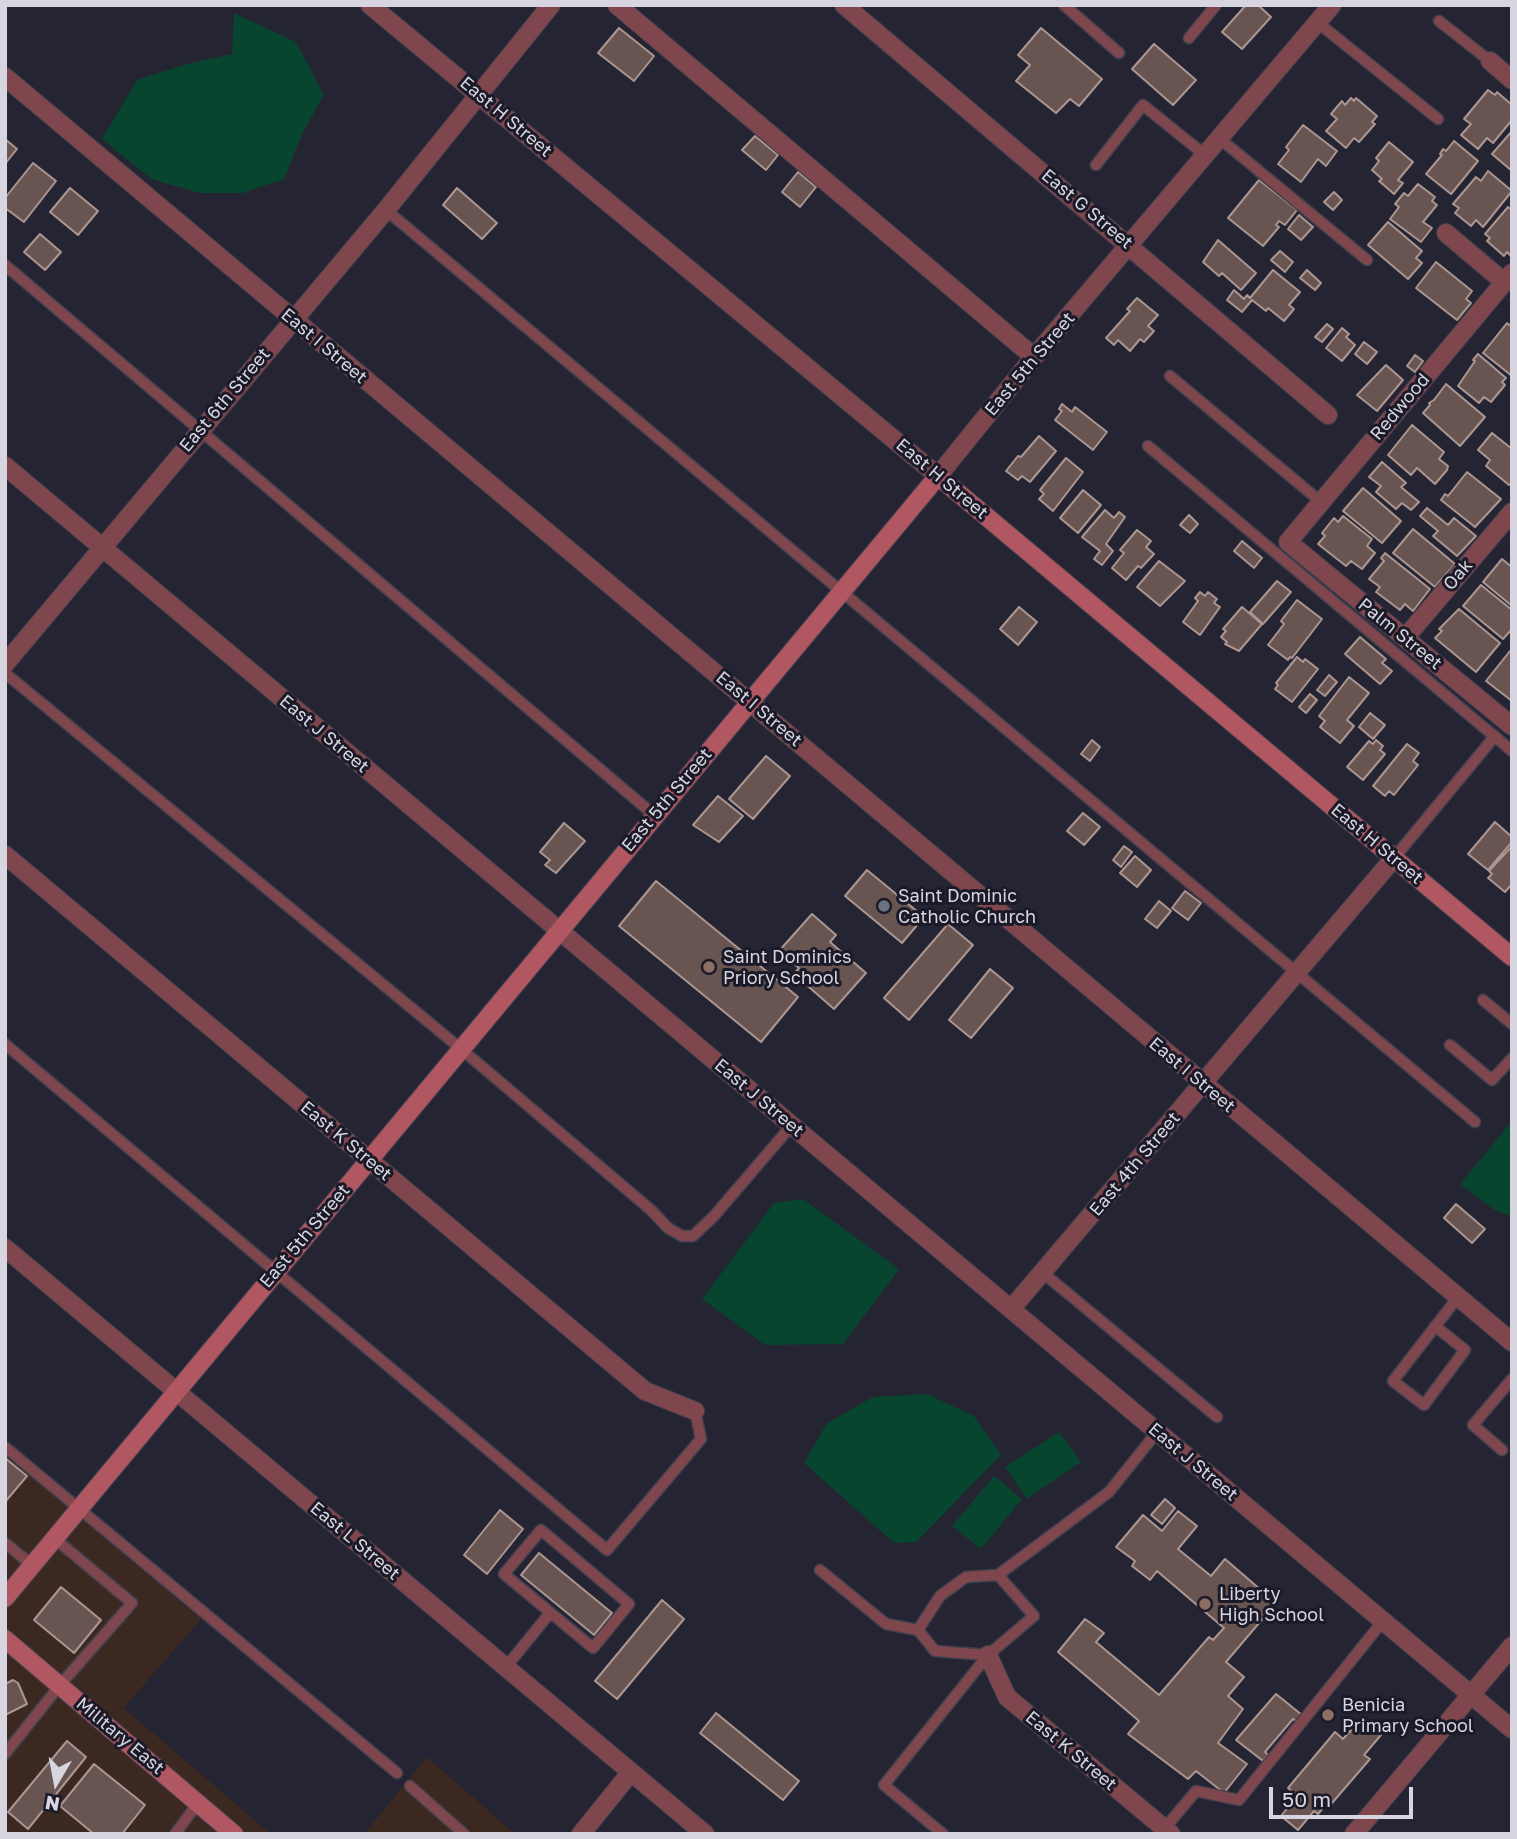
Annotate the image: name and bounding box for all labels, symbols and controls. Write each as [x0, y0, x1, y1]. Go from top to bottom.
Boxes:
street label: East H Street [456, 72, 556, 162]
street label: East G Street [1037, 165, 1137, 253]
street label: East I Street [277, 304, 371, 388]
street label: East 5th Street [980, 308, 1080, 420]
street label: East 6th Street [175, 344, 275, 456]
street label: Redwood [1366, 369, 1434, 445]
street label: East H Street [892, 434, 992, 524]
street label: Oak [1439, 555, 1477, 595]
street label: Palm Street [1354, 594, 1446, 674]
street label: East I Street [712, 667, 806, 751]
street label: East J Street [275, 690, 373, 778]
street label: East 5th Street [617, 744, 717, 856]
street label: East H Street [1327, 799, 1427, 889]
place label: Saint Dominic Catholic Church [898, 885, 1036, 928]
marker: Saint Dominic Catholic Church [876, 898, 892, 914]
place label: Saint Dominics Priory School [723, 946, 852, 988]
marker: Saint Dominics Priory School [701, 959, 717, 975]
street label: East I Street [1145, 1033, 1239, 1117]
street label: East J Street [710, 1054, 808, 1142]
street label: East K Street [296, 1097, 396, 1185]
street label: East 4th Street [1085, 1108, 1185, 1220]
street label: East 5th Street [255, 1180, 355, 1292]
street label: East J Street [1144, 1418, 1242, 1506]
street label: East L Street [306, 1497, 404, 1585]
place label: Liberty High School [1219, 1583, 1324, 1626]
marker: Liberty High School [1197, 1596, 1213, 1612]
street label: Military East [72, 1693, 168, 1779]
place label: Benicia Primary School [1342, 1694, 1474, 1736]
street label: East K Street [1021, 1707, 1121, 1795]
marker: Benicia Primary School [1320, 1707, 1336, 1723]
north arrow [21, 1748, 91, 1818]
scale bar [1272, 1772, 1416, 1816]
text: 50 m [1282, 1786, 1331, 1812]
text: N [43, 1792, 61, 1817]

